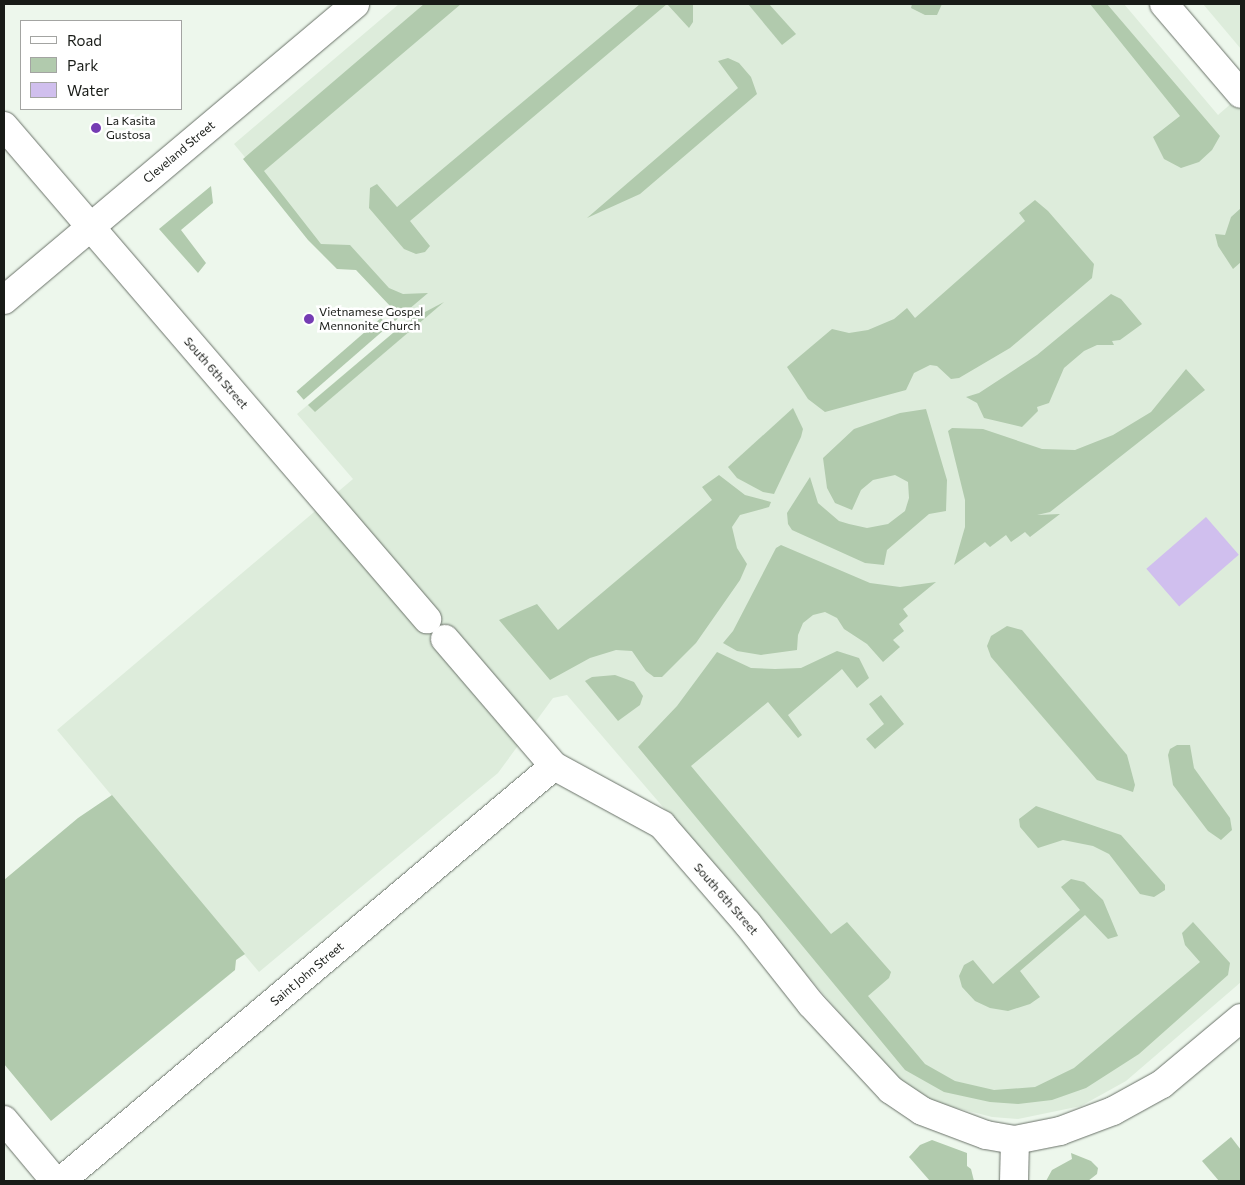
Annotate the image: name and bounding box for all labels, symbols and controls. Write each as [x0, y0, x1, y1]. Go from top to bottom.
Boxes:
legend [20, 20, 182, 110]
text: Road [67, 31, 102, 49]
text: Park [67, 56, 98, 74]
text: Water [67, 81, 109, 99]
place label: La Kasita Gustosa [106, 114, 156, 142]
street label: Cleveland Street [140, 118, 218, 186]
marker: La Kasita Gustosa [90, 122, 102, 134]
place label: Vietnamese Gospel Mennonite Church [319, 305, 423, 333]
marker: Vietnamese Gospel Mennonite Church [303, 313, 315, 325]
street label: South 6th Street [181, 334, 251, 412]
street label: South 6th Street [691, 860, 761, 938]
street label: Saint John Street [267, 939, 347, 1009]

